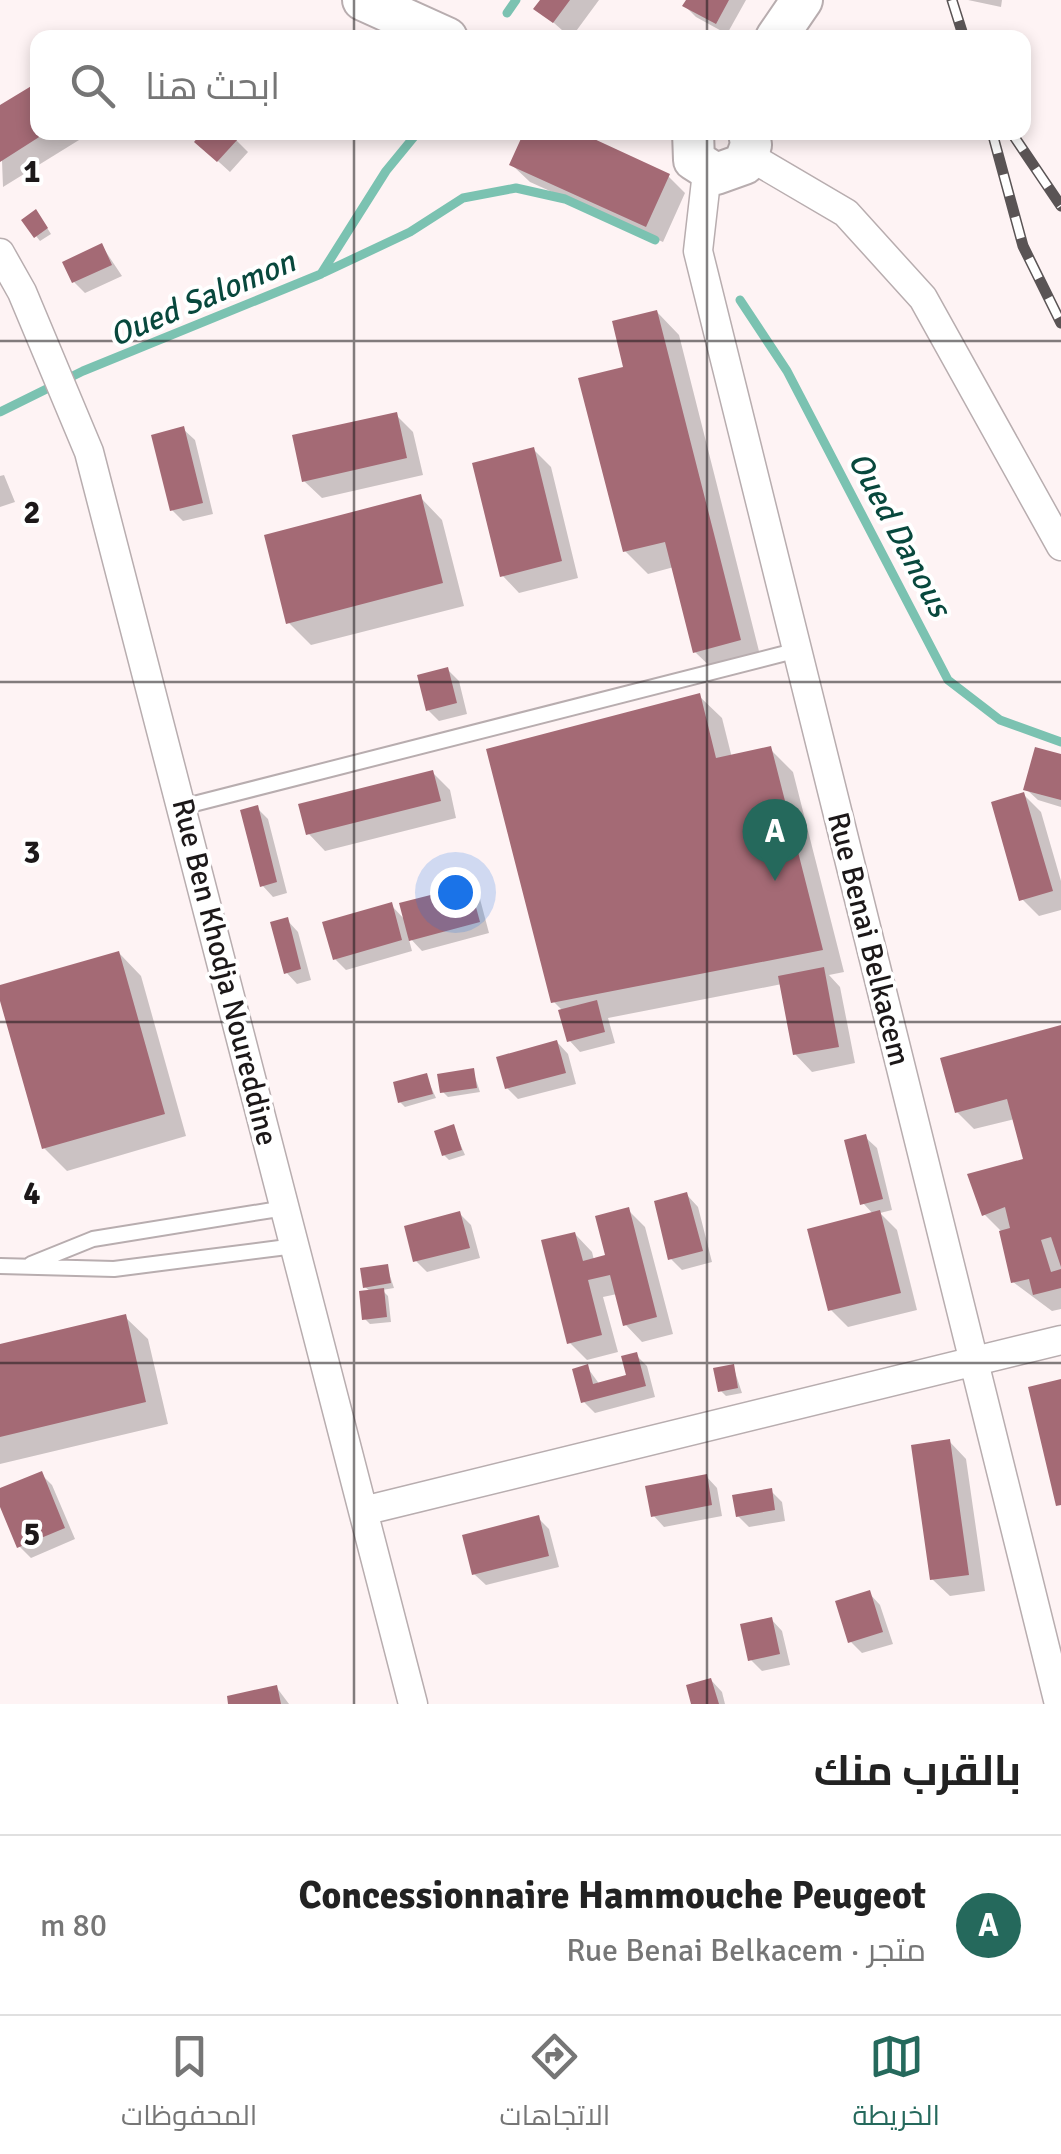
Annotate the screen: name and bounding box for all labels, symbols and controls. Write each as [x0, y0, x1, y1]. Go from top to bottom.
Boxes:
search box [30, 30, 1031, 140]
icon: search [65, 58, 120, 113]
text: ابحث هنا [145, 63, 280, 110]
text: 1 [23, 152, 41, 191]
water label: Oued Salomon [104, 241, 302, 355]
water label: Oued Danous [840, 445, 961, 626]
text: 2 [23, 493, 41, 532]
street label: Rue Ben Khodja Noureddine [163, 795, 286, 1149]
pin: A [742, 798, 808, 881]
street label: Rue Benai Belkacem [819, 809, 918, 1070]
text: 3 [23, 833, 41, 872]
your location [430, 867, 481, 918]
text: 4 [23, 1174, 41, 1213]
text: 5 [23, 1515, 41, 1554]
text: بالقرب منك [814, 1746, 1021, 1797]
text: Concessionnaire Hammouche Peugeot [298, 1872, 926, 1919]
text: 80 m [40, 1906, 107, 1945]
text: A [978, 1906, 999, 1945]
text: متجر · Rue Benai Belkacem [566, 1931, 926, 1970]
tab: المحفوظات [121, 2029, 257, 2141]
tab: الاتجاهات [500, 2029, 610, 2141]
tab: الخريطة [853, 2029, 940, 2141]

